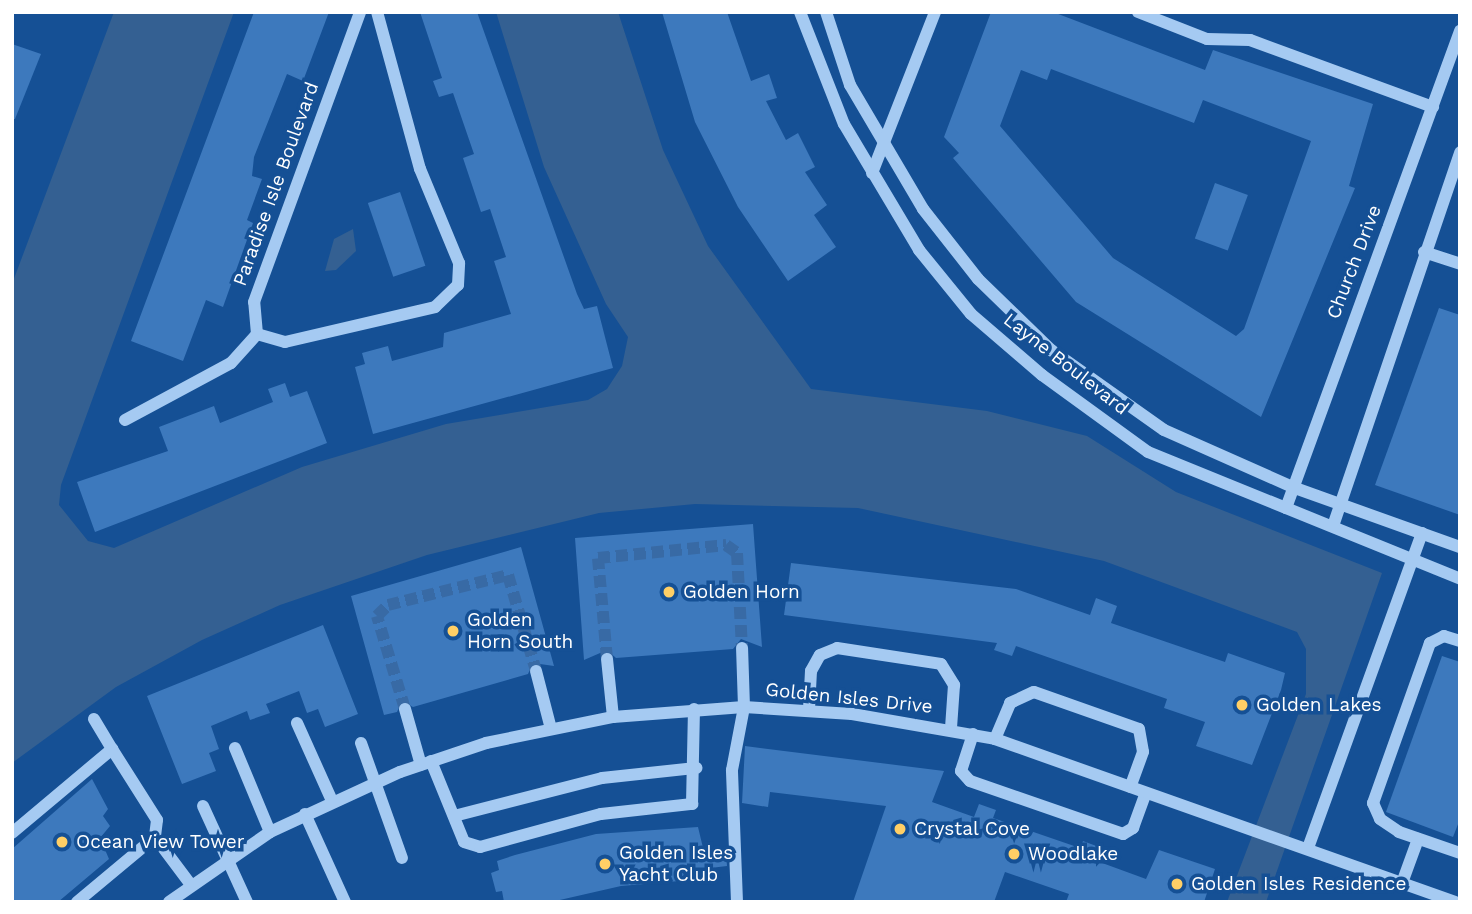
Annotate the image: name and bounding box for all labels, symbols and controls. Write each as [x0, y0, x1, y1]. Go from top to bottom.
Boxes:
street label: Paradise Isle Boulevard [228, 79, 324, 289]
street label: Church Drive [1322, 202, 1386, 322]
street label: Layne Boulevard [999, 308, 1133, 420]
place label: Golden Horn [683, 581, 800, 603]
marker: Golden Horn [661, 584, 677, 600]
place label: Golden Horn South [467, 609, 573, 653]
marker: Golden Horn South [445, 623, 461, 639]
street label: Golden Isles Drive [764, 678, 934, 718]
place label: Golden Lakes [1256, 694, 1382, 716]
marker: Golden Lakes [1234, 697, 1250, 713]
place label: Crystal Cove [914, 818, 1031, 840]
marker: Crystal Cove [892, 821, 908, 837]
place label: Ocean View Tower [76, 831, 246, 853]
marker: Ocean View Tower [54, 834, 70, 850]
place label: Golden Isles Yacht Club [619, 842, 733, 886]
place label: Woodlake [1028, 843, 1118, 865]
marker: Woodlake [1006, 846, 1022, 862]
marker: Golden Isles Yacht Club [597, 856, 613, 872]
place label: Golden Isles Residence [1191, 873, 1406, 895]
marker: Golden Isles Residence [1169, 876, 1185, 892]

